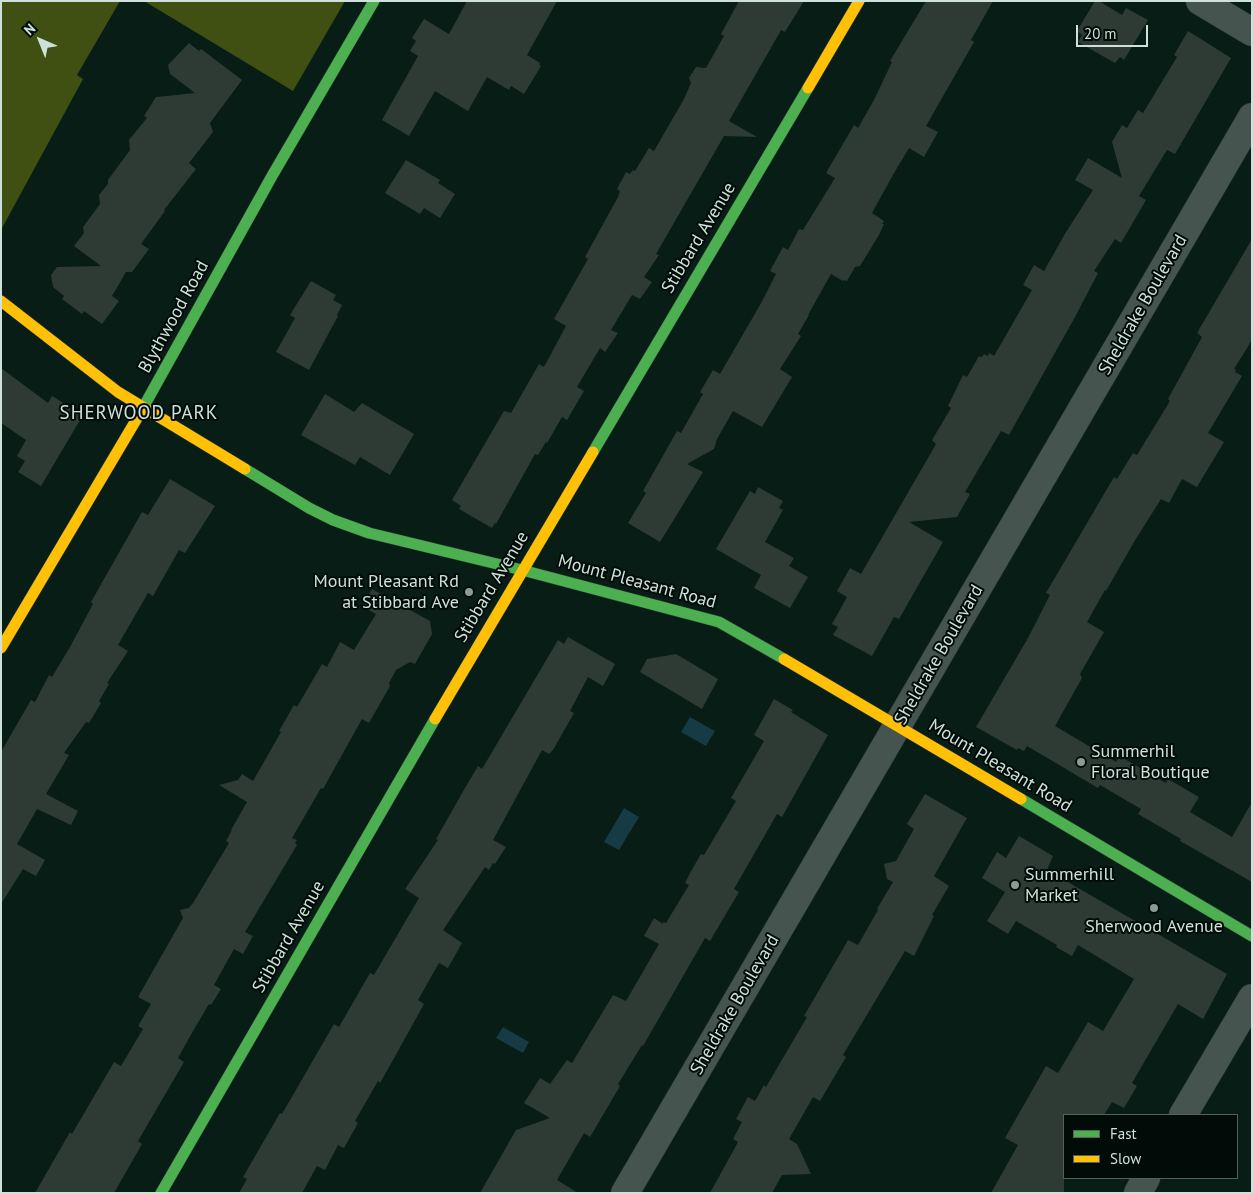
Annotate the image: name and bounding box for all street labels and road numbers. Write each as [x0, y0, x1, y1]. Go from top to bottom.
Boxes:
street label: Stibbard Avenue [657, 179, 741, 297]
street label: Sheldrake Boulevard [1094, 231, 1192, 379]
street label: Blythwood Road [134, 257, 214, 377]
street label: Stibbard Avenue [450, 528, 534, 646]
street label: Mount Pleasant Road [555, 550, 719, 614]
street label: Sheldrake Boulevard [890, 581, 988, 729]
street label: Mount Pleasant Road [925, 715, 1075, 817]
street label: Stibbard Avenue [248, 877, 330, 997]
street label: Sheldrake Boulevard [686, 931, 784, 1079]

